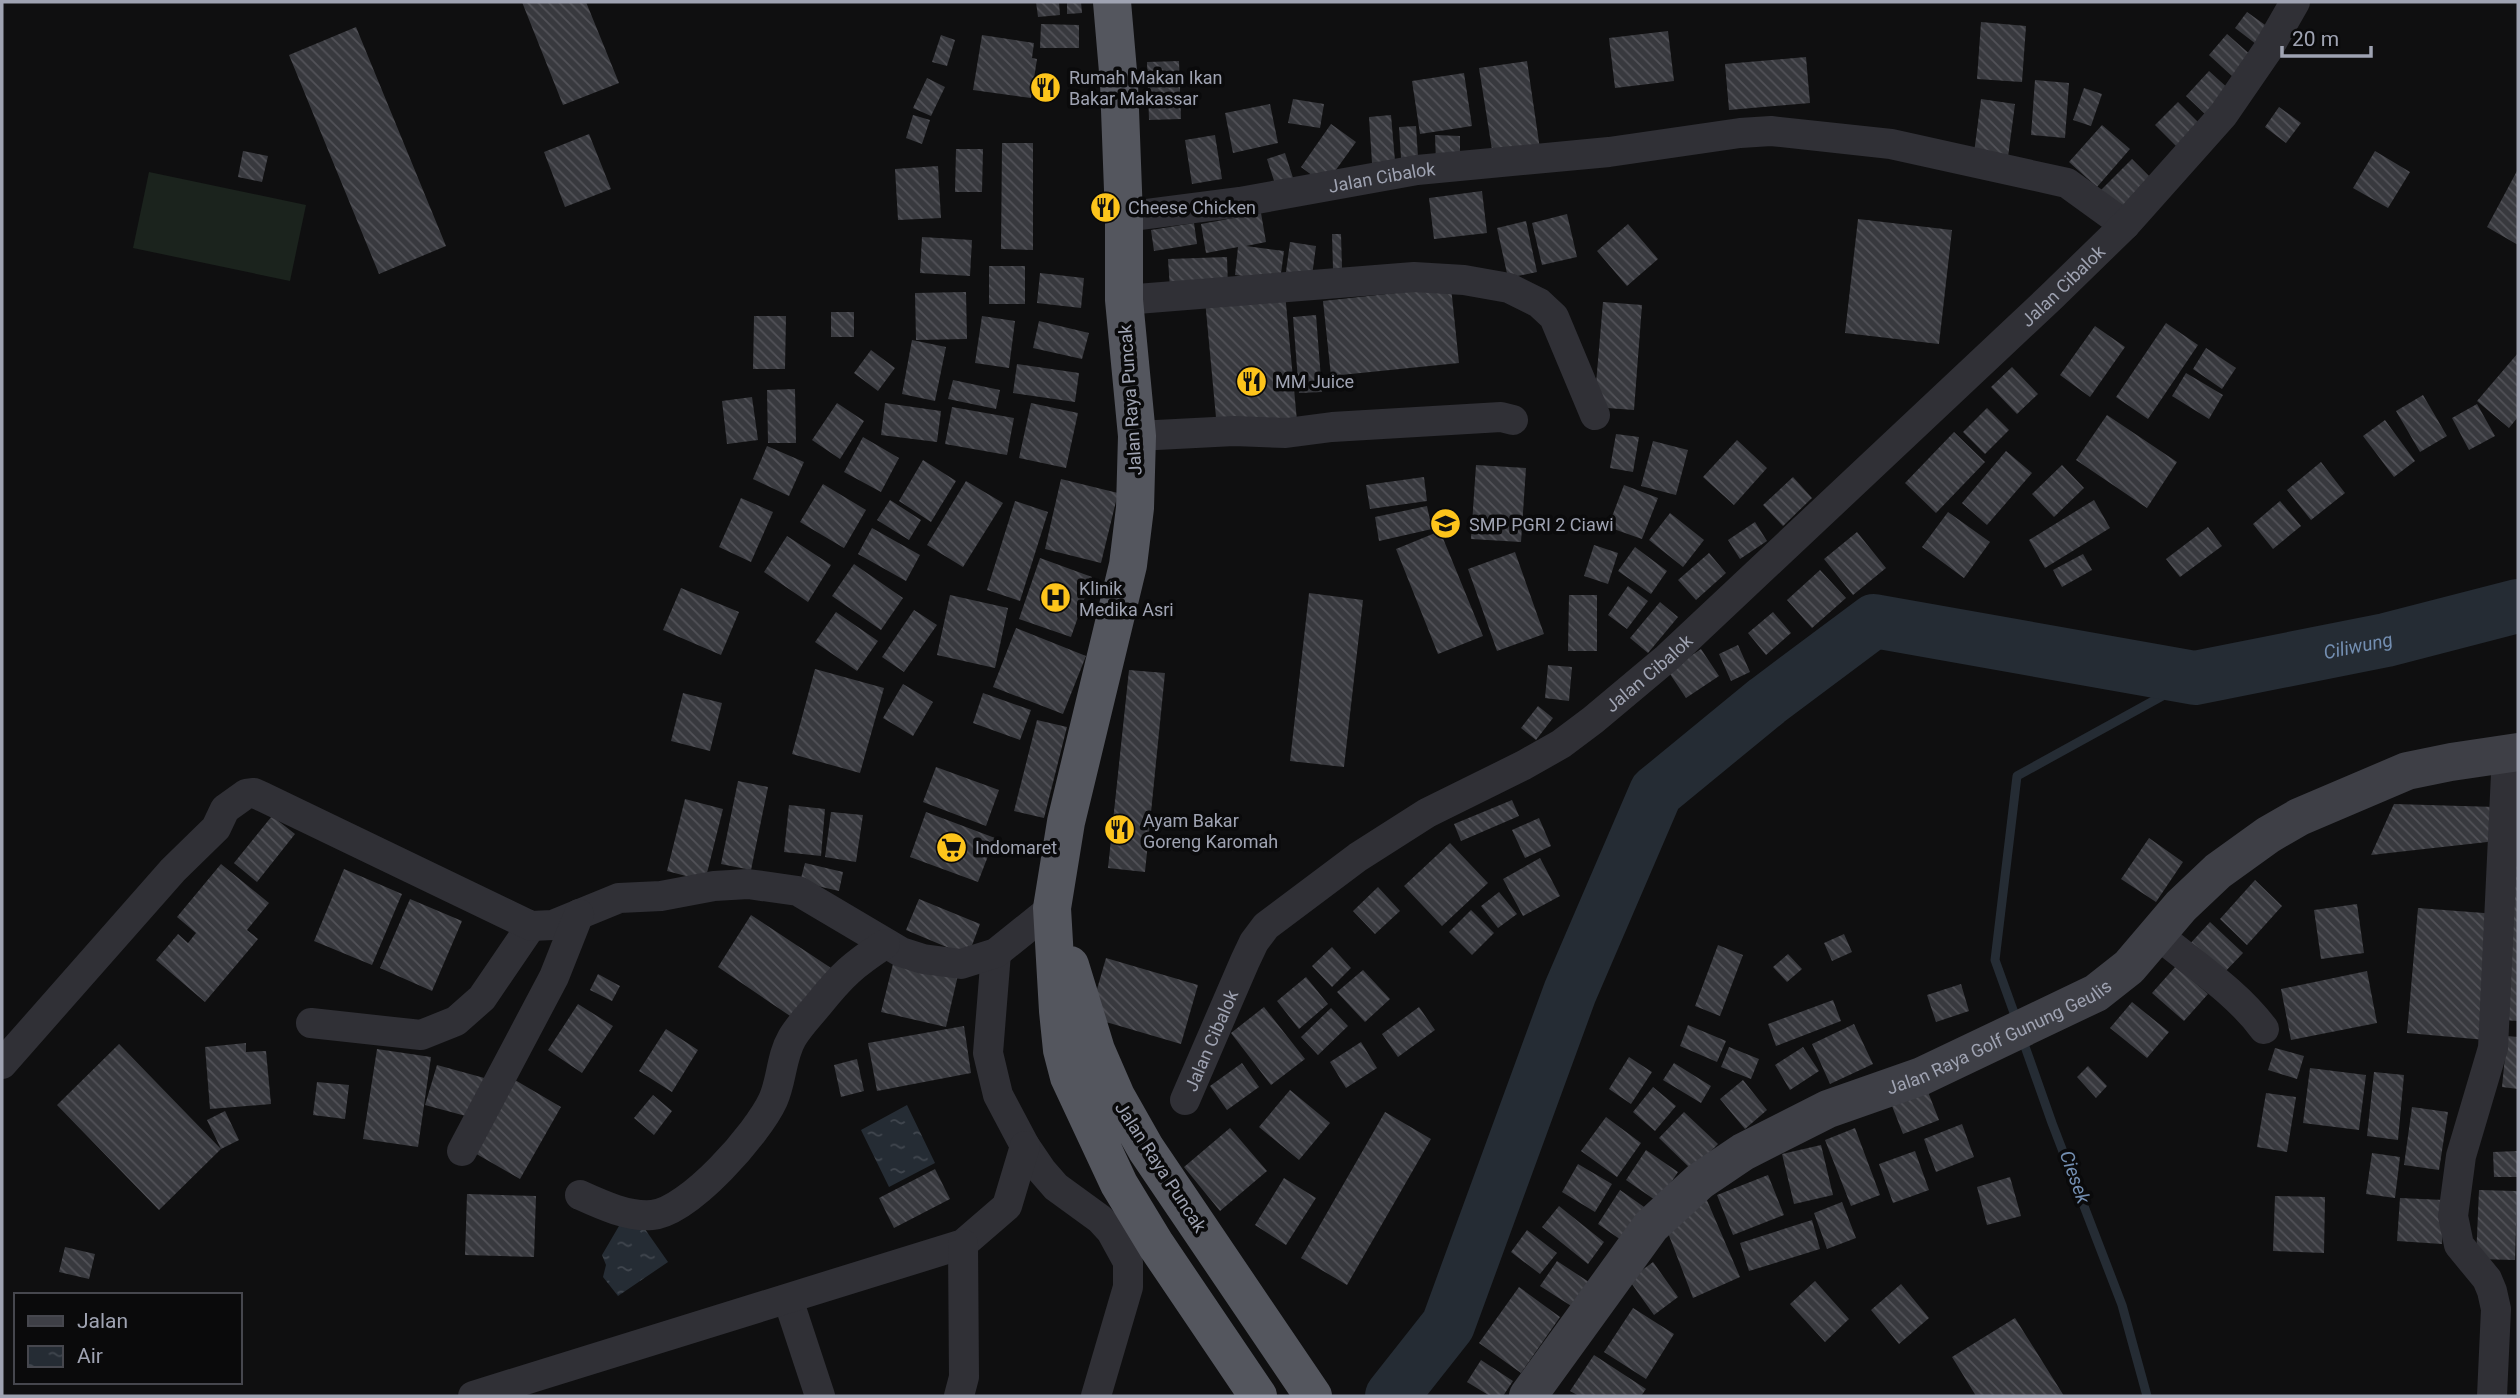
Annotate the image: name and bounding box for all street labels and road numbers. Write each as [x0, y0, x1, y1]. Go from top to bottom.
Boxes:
street label: Jalan Cibalok [1327, 158, 1437, 196]
street label: Jalan Cibalok [2016, 240, 2109, 330]
street label: Jalan Raya Puncak [1114, 323, 1146, 476]
street label: Jalan Cibalok [1601, 629, 1697, 716]
street label: Jalan Raya Golf Gunung Geulis [1884, 975, 2115, 1098]
street label: Jalan Cibalok [1180, 986, 1242, 1094]
street label: Jalan Raya Puncak [1111, 1098, 1211, 1237]

